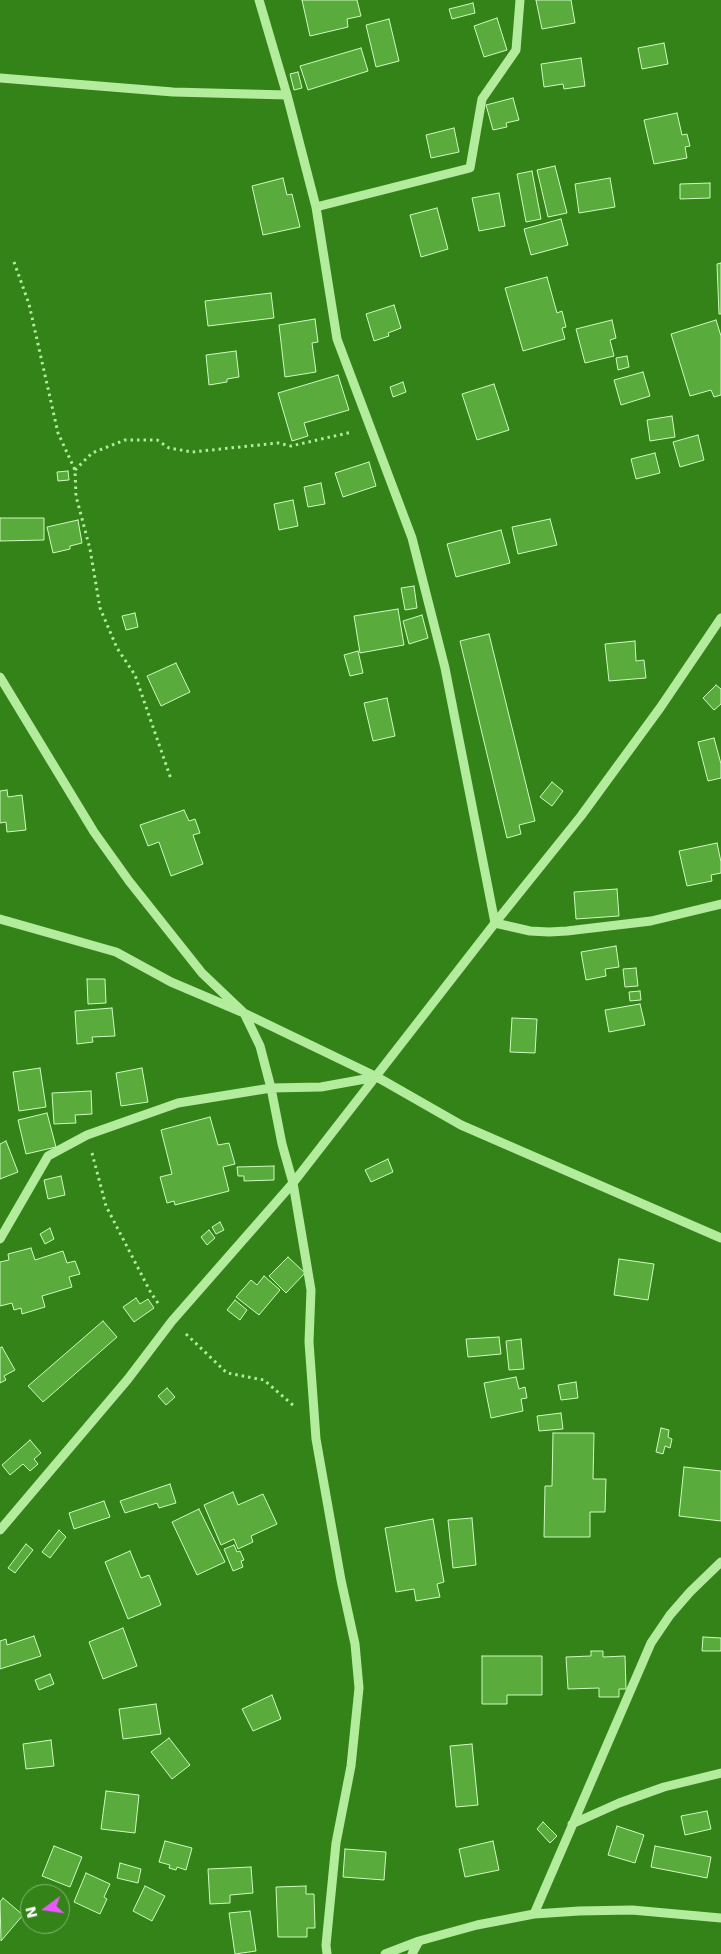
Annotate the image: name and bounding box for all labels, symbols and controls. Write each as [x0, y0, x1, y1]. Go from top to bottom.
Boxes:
north arrow [20, 1884, 70, 1934]
text: N [22, 1905, 41, 1920]

